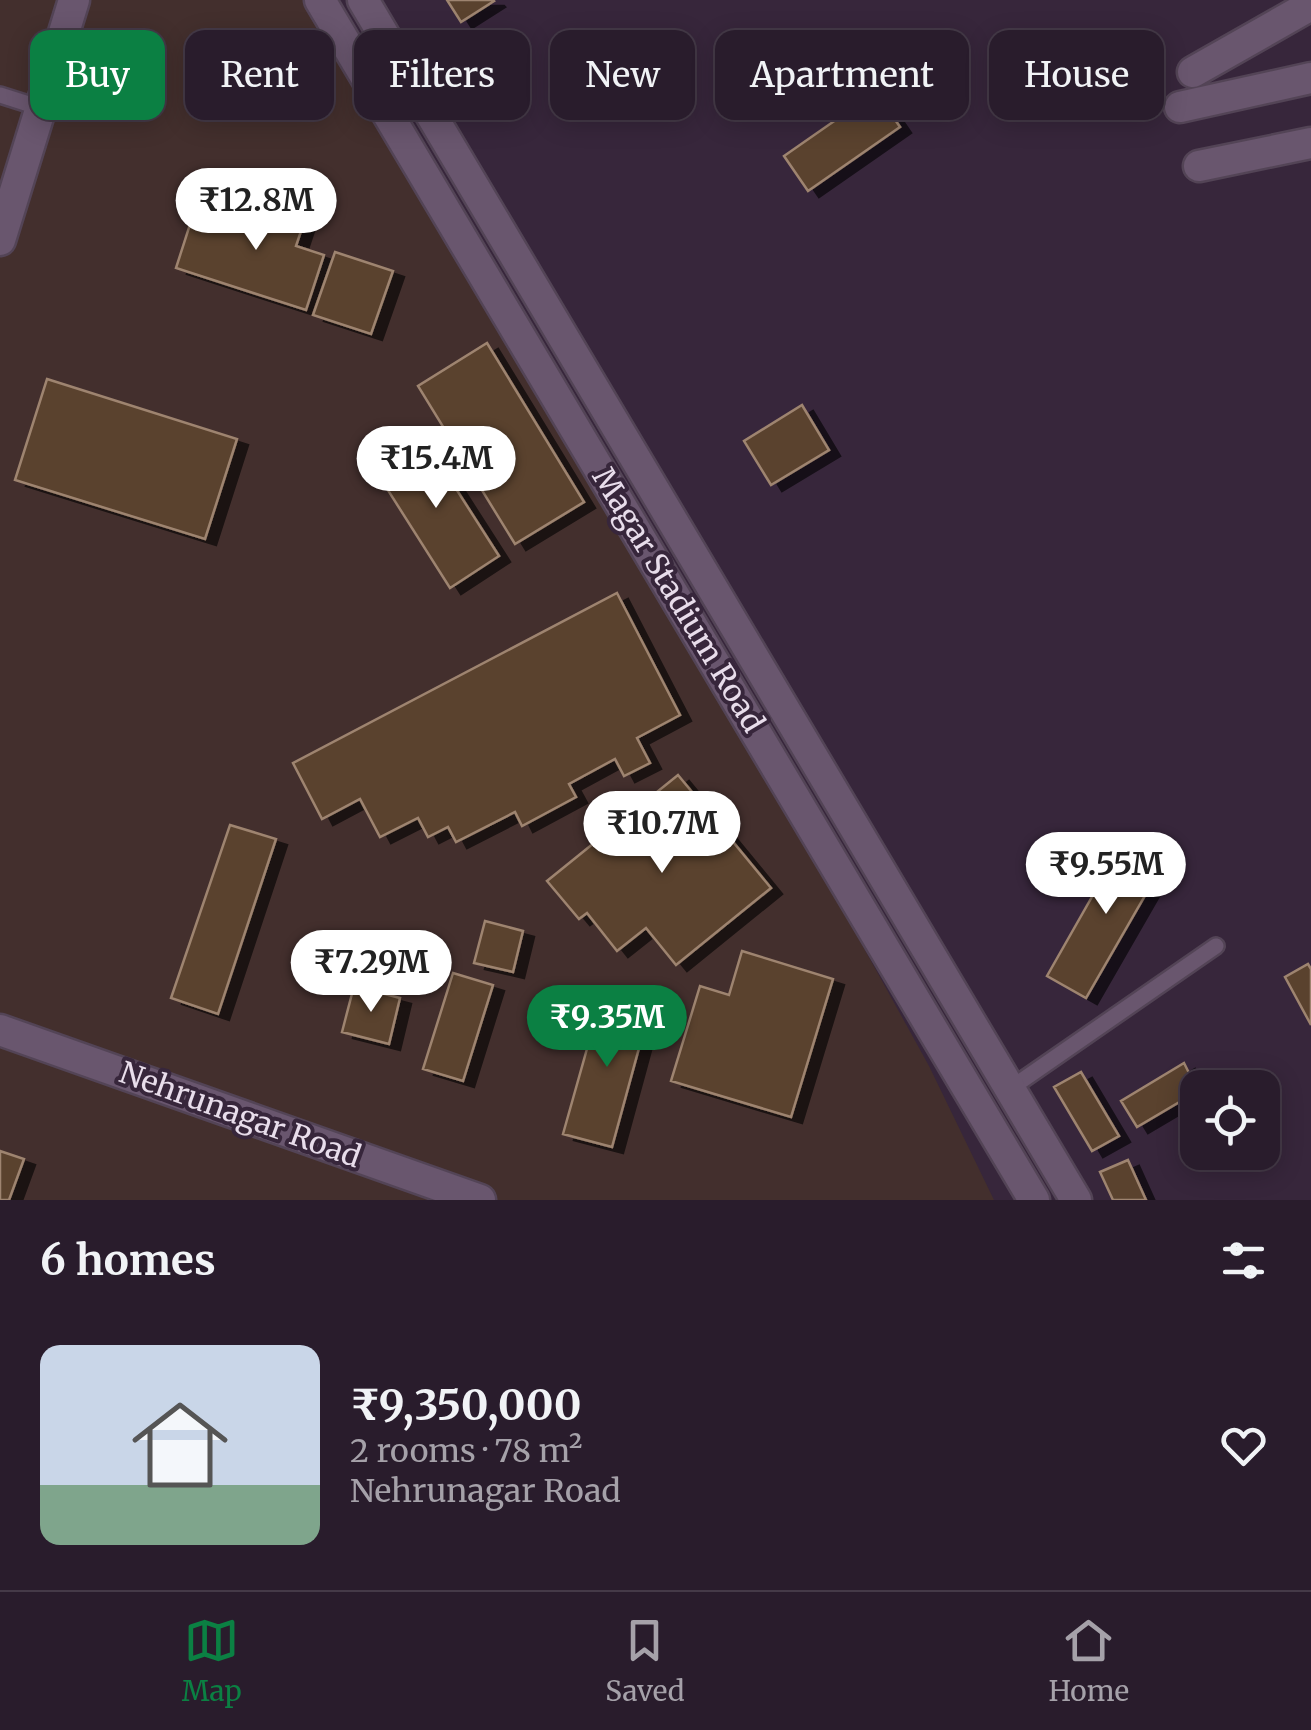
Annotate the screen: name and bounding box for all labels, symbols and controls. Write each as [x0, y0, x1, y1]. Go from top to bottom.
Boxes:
chip: Buy [30, 30, 165, 120]
chip: Rent [185, 30, 334, 120]
chip: Filters [354, 30, 530, 120]
chip: New [550, 30, 695, 120]
chip: Apartment [715, 30, 969, 120]
chip: House [989, 30, 1164, 120]
pin: ₹12.8M [175, 168, 337, 253]
text: ₹12.8M [198, 180, 314, 220]
pin: ₹15.4M [355, 426, 517, 511]
text: ₹15.4M [379, 438, 493, 478]
street label: Magar Stadium Road [585, 460, 773, 739]
pin: ₹10.7M [581, 791, 743, 876]
text: ₹10.7M [605, 803, 719, 843]
pin: ₹9.55M [1025, 832, 1187, 917]
text: ₹9.55M [1048, 844, 1164, 884]
pin: ₹7.29M [290, 930, 452, 1015]
text: ₹7.29M [313, 942, 429, 982]
pin: ₹9.35M [526, 985, 688, 1070]
text: ₹9.35M [549, 997, 665, 1037]
street label: Nehrunagar Road [115, 1053, 366, 1175]
map controls [1180, 1070, 1280, 1170]
button: locate [1180, 1070, 1280, 1170]
icon: filters [1216, 1233, 1271, 1288]
text: 6 homes [40, 1234, 216, 1286]
text: ₹9,350,000 [350, 1379, 582, 1431]
icon: home [120, 1385, 240, 1505]
icon: heart [1216, 1418, 1271, 1473]
text: 2 rooms · 78 m² [350, 1431, 582, 1471]
text: Nehrunagar Road [350, 1471, 621, 1511]
tab: Map [182, 1613, 242, 1709]
tab: Saved [605, 1613, 685, 1709]
tab: Home [1048, 1613, 1129, 1709]

